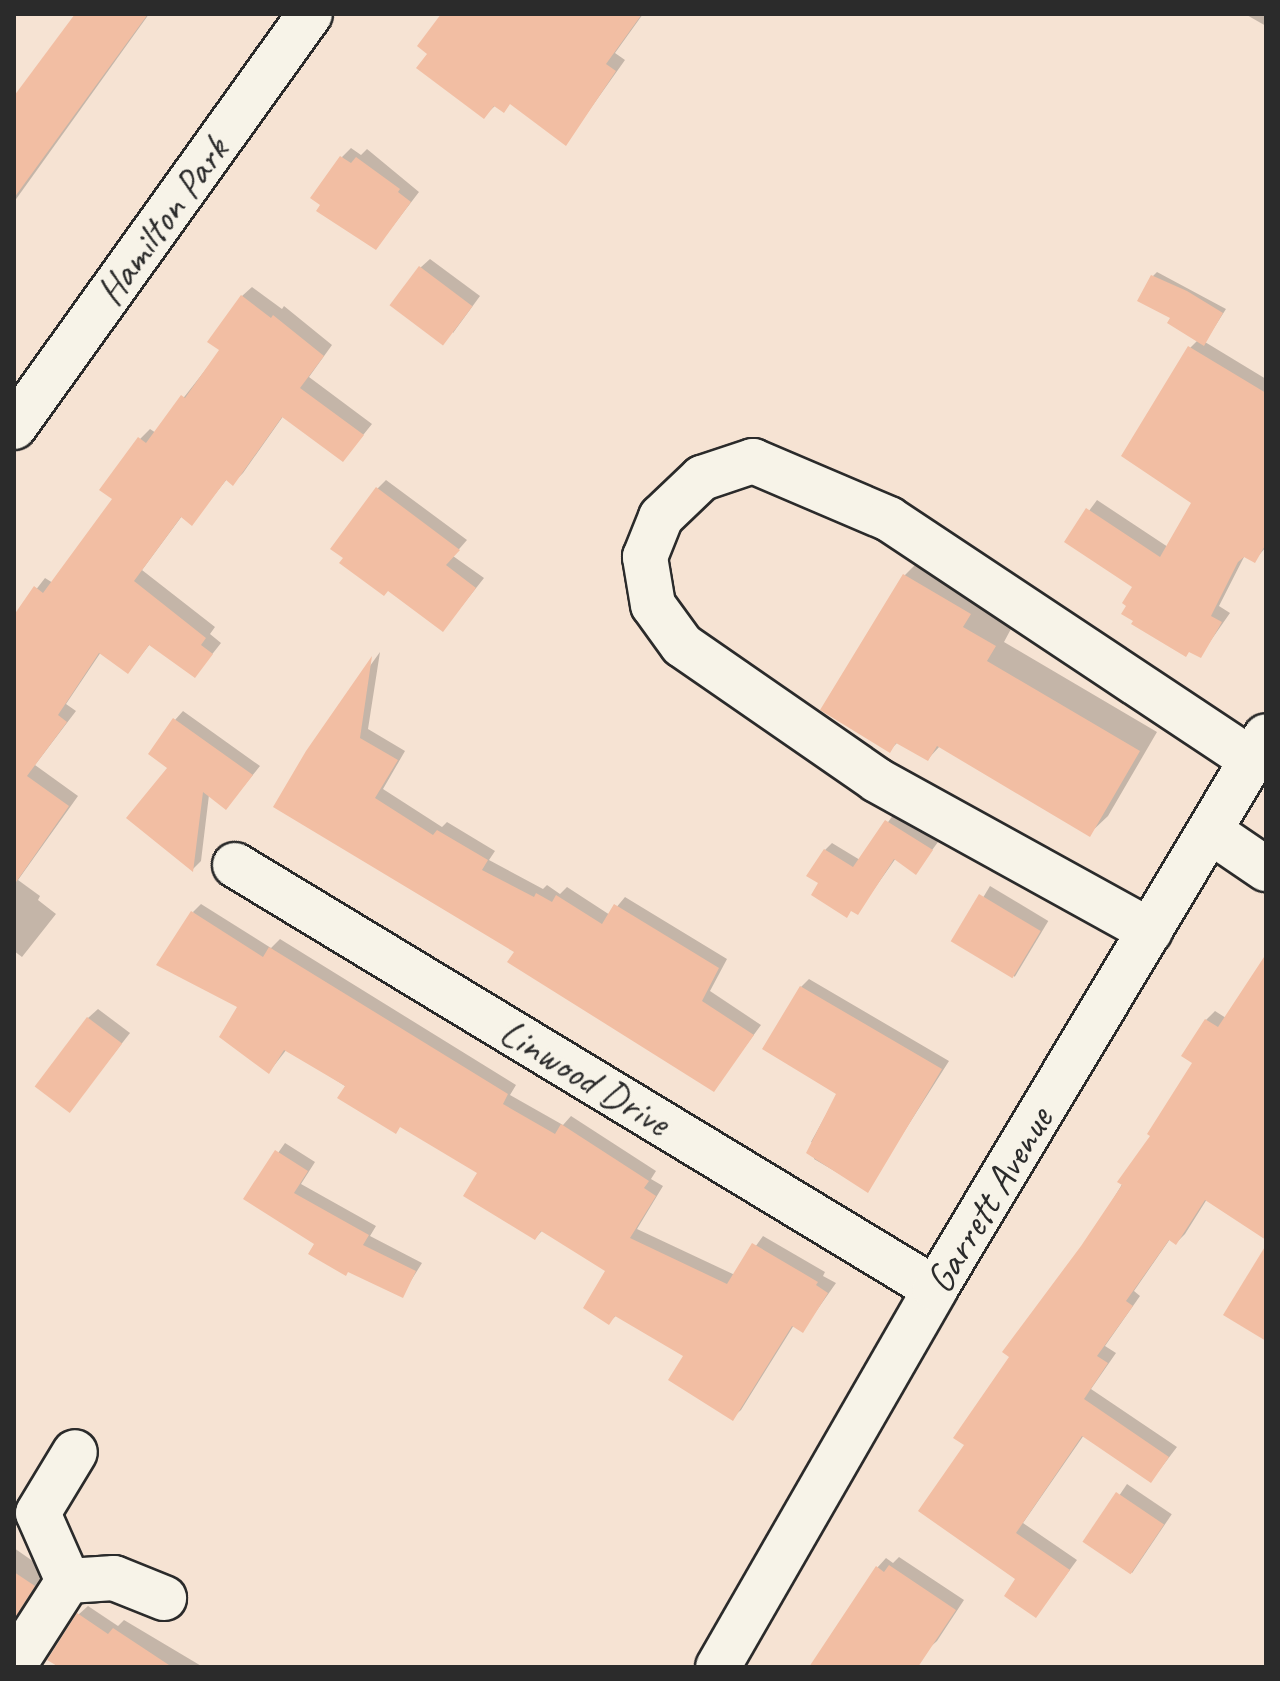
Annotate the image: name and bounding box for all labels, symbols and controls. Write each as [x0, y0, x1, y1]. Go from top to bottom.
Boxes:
street label: Hamilton Park [85, 128, 239, 314]
street label: Linwood Drive [492, 1008, 678, 1146]
street label: Garrett Avenue [915, 1099, 1063, 1301]

